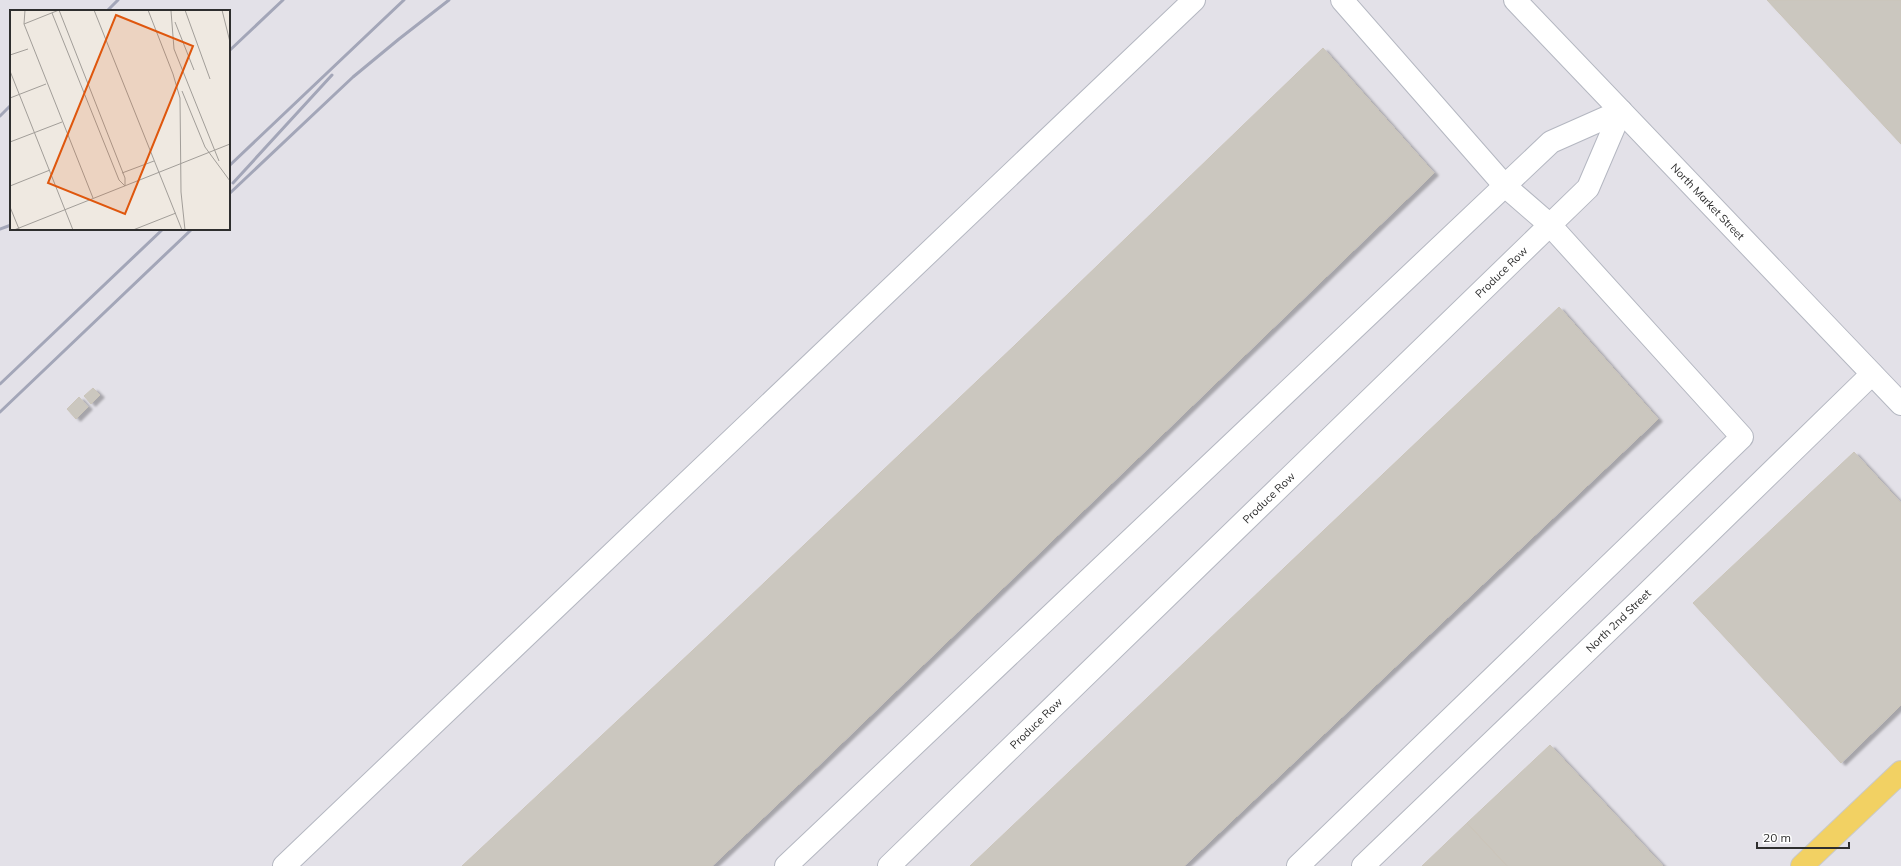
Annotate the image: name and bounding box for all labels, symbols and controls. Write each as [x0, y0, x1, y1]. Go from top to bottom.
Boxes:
inset map [10, 10, 230, 230]
street label: North Market Street [1668, 160, 1748, 243]
street label: Produce Row [1472, 243, 1531, 301]
street label: Produce Row [1240, 469, 1298, 526]
street label: North 2nd Street [1583, 586, 1654, 655]
street label: Produce Row [1007, 694, 1066, 752]
scale bar [1757, 824, 1849, 850]
text: 20 m [1763, 830, 1791, 845]

